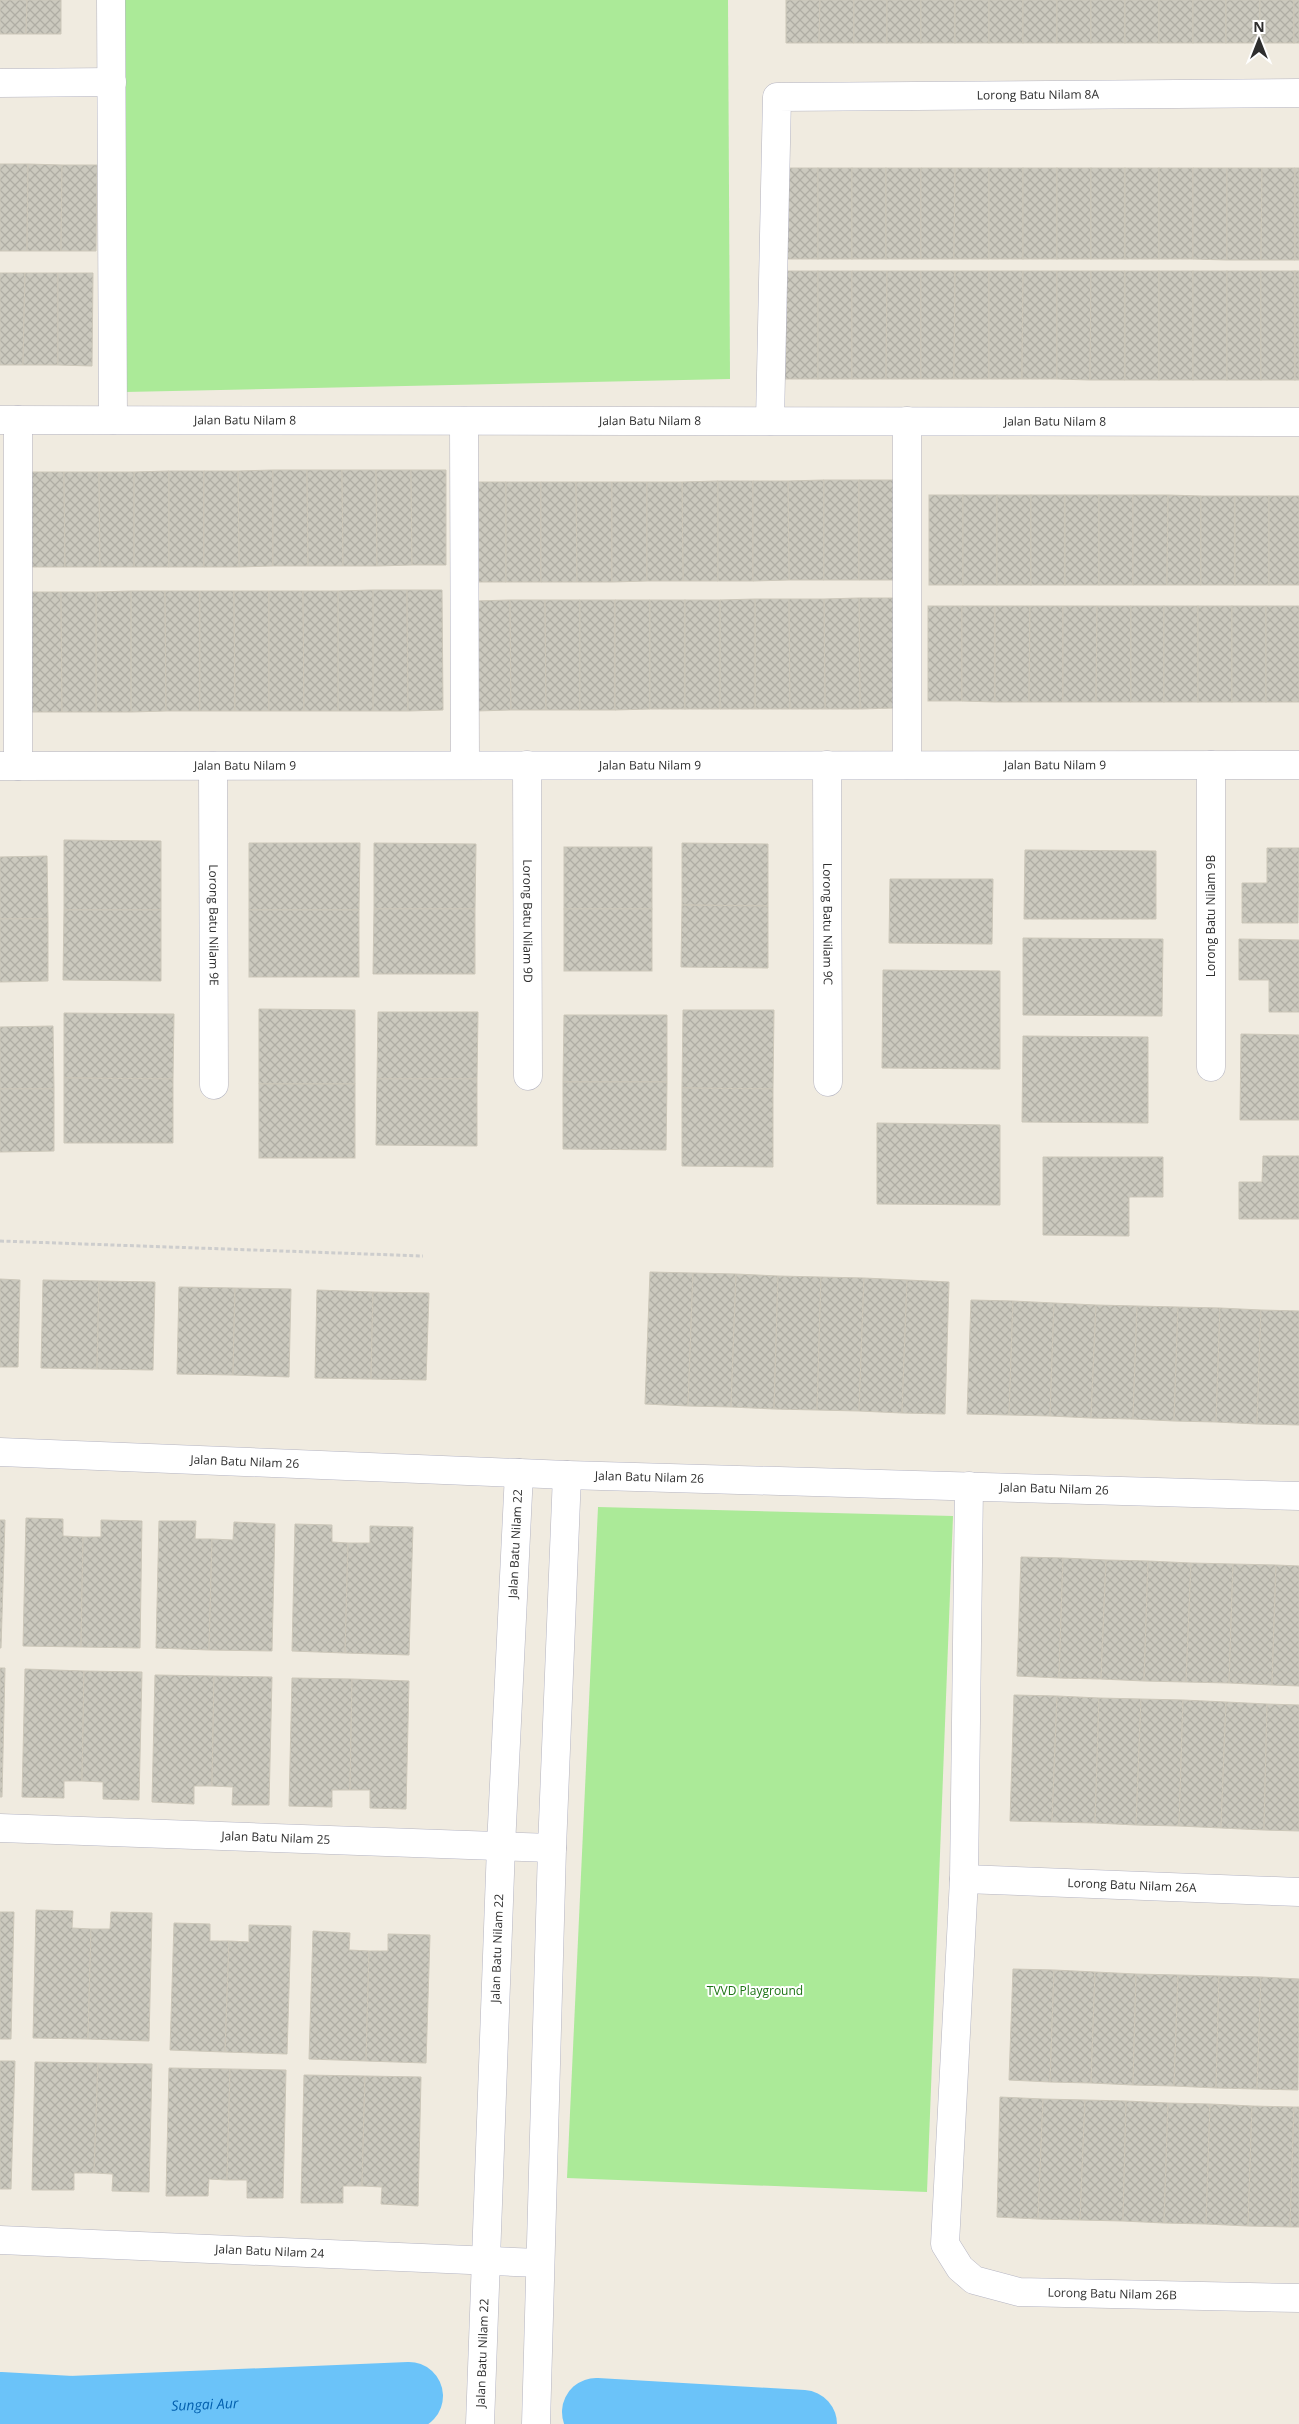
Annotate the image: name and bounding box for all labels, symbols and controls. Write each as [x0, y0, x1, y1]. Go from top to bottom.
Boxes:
north arrow [1234, 15, 1284, 65]
text: N [1253, 17, 1265, 36]
street label: Lorong Batu Nilam 8A [977, 86, 1100, 103]
street label: Jalan Batu Nilam 8 [193, 411, 296, 428]
street label: Jalan Batu Nilam 8 [598, 412, 701, 429]
street label: Jalan Batu Nilam 8 [1003, 413, 1106, 430]
street label: Jalan Batu Nilam 9 [598, 756, 701, 774]
street label: Jalan Batu Nilam 9 [1003, 756, 1106, 773]
street label: Jalan Batu Nilam 9 [193, 757, 296, 774]
street label: Lorong Batu Nilam 9B [1202, 855, 1219, 977]
street label: Lorong Batu Nilam 9D [519, 859, 537, 983]
street label: Lorong Batu Nilam 9C [819, 863, 837, 986]
street label: Lorong Batu Nilam 9E [205, 864, 223, 986]
street label: Jalan Batu Nilam 26 [189, 1451, 300, 1472]
street label: Jalan Batu Nilam 26 [594, 1467, 704, 1487]
street label: Jalan Batu Nilam 26 [999, 1478, 1109, 1499]
street label: Jalan Batu Nilam 22 [504, 1489, 526, 1600]
street label: Jalan Batu Nilam 25 [220, 1827, 331, 1848]
street label: Lorong Batu Nilam 26A [1067, 1874, 1197, 1896]
street label: Jalan Batu Nilam 22 [486, 1893, 507, 2004]
park label: TVVD Playground [707, 1982, 803, 1999]
street label: Jalan Batu Nilam 24 [214, 2240, 325, 2262]
street label: Lorong Batu Nilam 26B [1047, 2284, 1177, 2303]
street label: Jalan Batu Nilam 22 [472, 2298, 493, 2409]
water label: Sungai Aur [171, 2393, 239, 2415]

